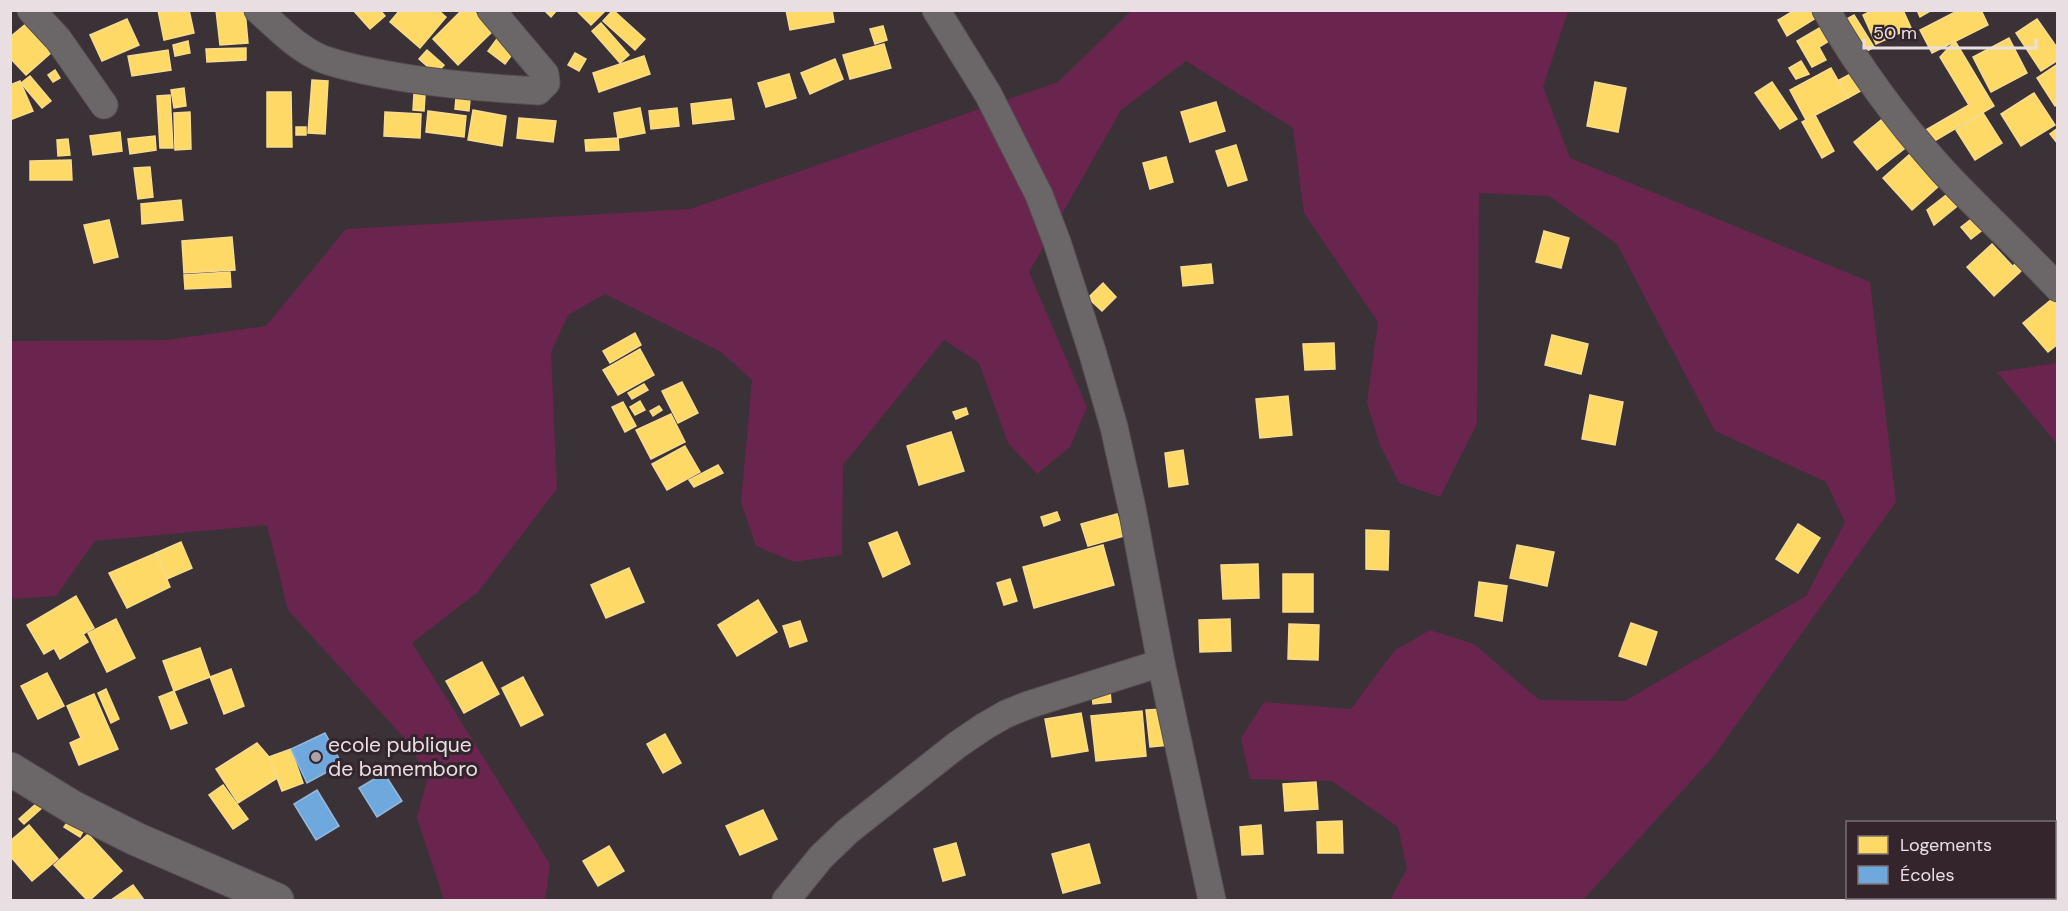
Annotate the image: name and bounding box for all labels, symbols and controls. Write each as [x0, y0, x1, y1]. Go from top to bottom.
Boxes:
scale bar [1864, 12, 2036, 50]
text: 50 m [1873, 21, 1917, 45]
place label: ecole publique de bamemboro [328, 731, 478, 783]
marker: ecole publique de bamemboro [309, 750, 323, 764]
legend [1846, 821, 2056, 899]
text: Logements [1900, 833, 1992, 857]
text: Écoles [1900, 863, 1954, 887]

